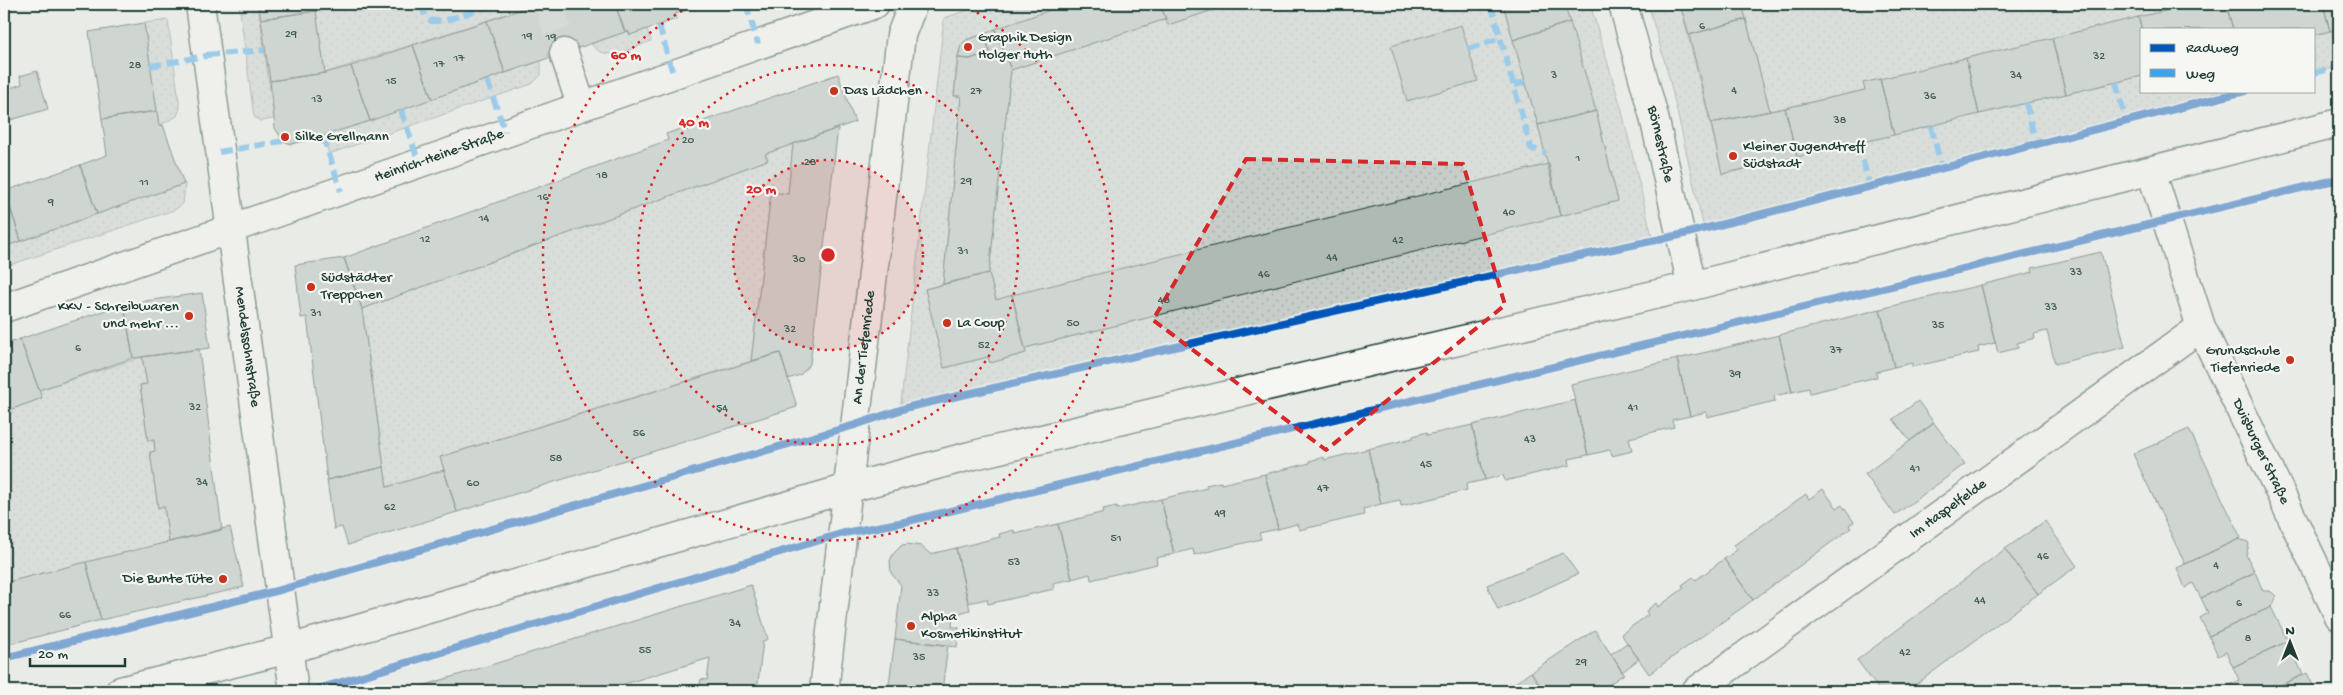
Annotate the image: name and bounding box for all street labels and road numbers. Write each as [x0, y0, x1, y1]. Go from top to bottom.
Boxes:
street label: Börnestraße [1642, 103, 1677, 184]
street label: Heinrich-Heine-Straße [372, 125, 507, 187]
street label: Mendelssohnstraße [230, 285, 264, 408]
street label: An der Tiefenriede [849, 289, 880, 405]
street label: Duisburger Straße [2227, 395, 2293, 508]
street label: Im Haspelfelde [1906, 475, 1991, 543]

